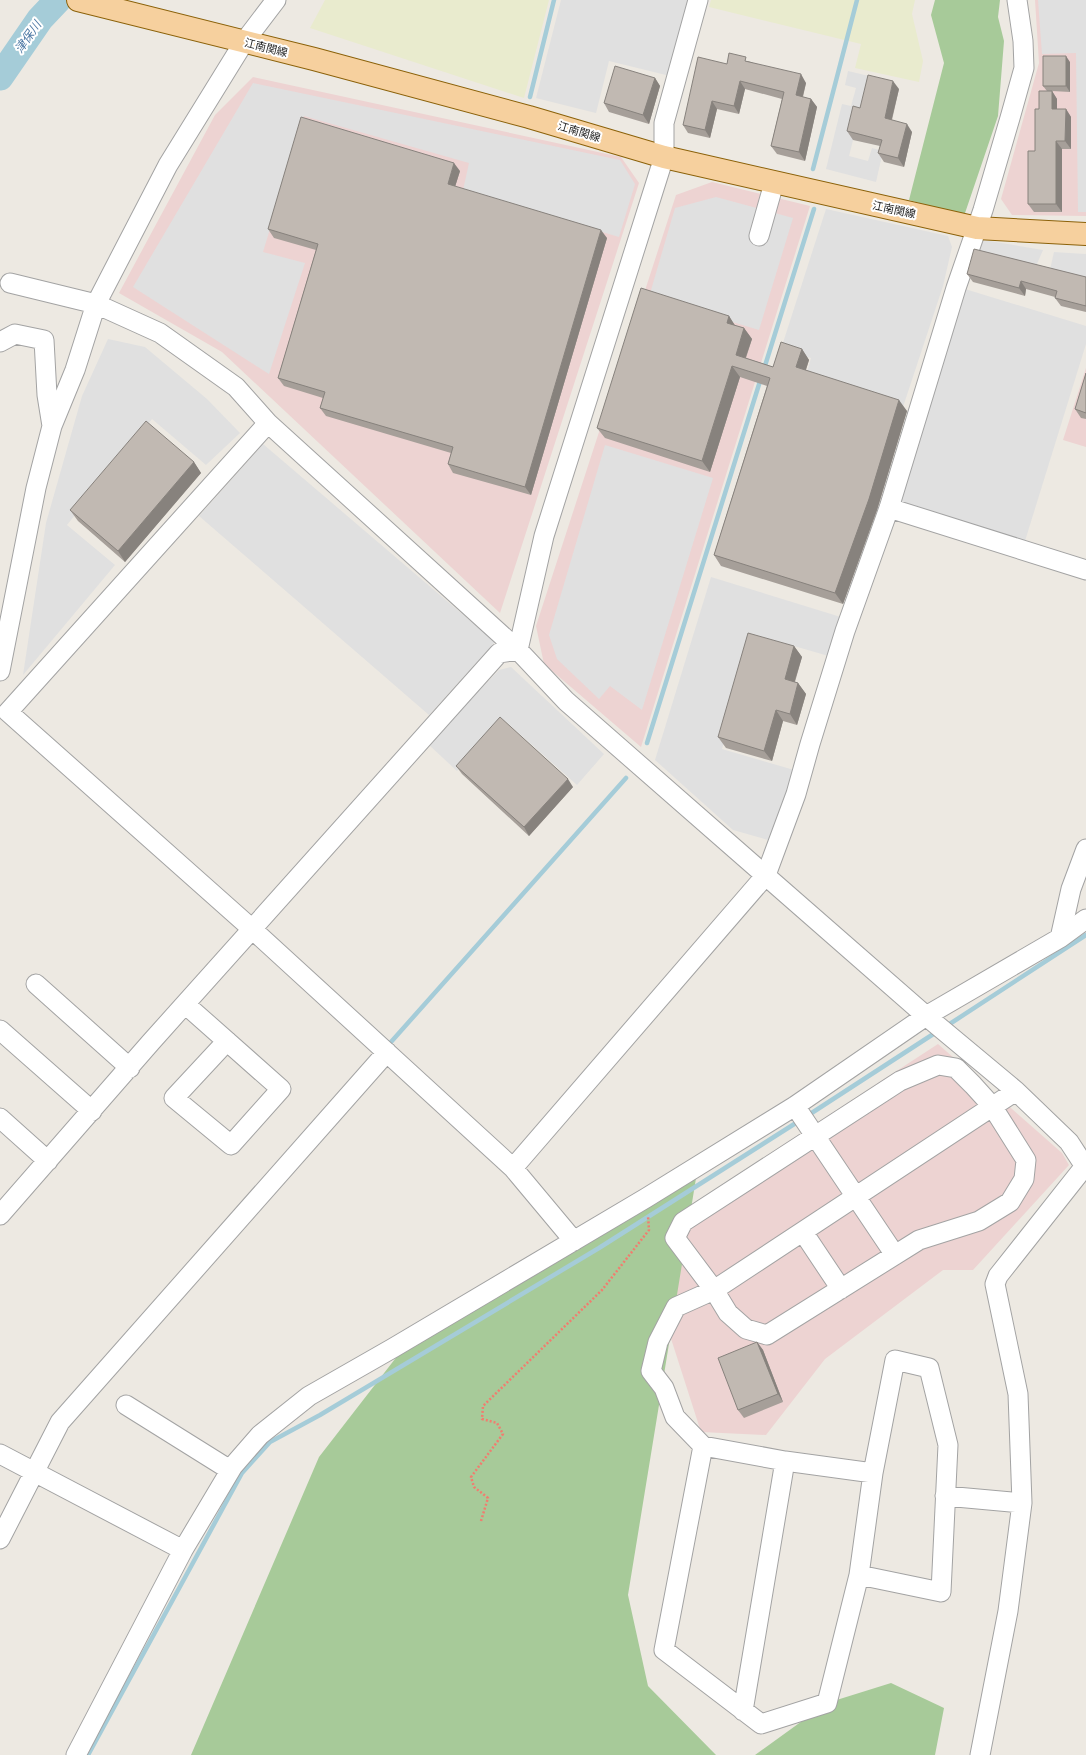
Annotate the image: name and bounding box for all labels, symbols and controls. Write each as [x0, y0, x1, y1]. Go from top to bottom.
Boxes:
water label: 津保川 [12, 17, 45, 56]
street label: 江南関線 [243, 36, 289, 60]
street label: 江南関線 [556, 119, 602, 145]
street label: 江南関線 [871, 199, 917, 221]

